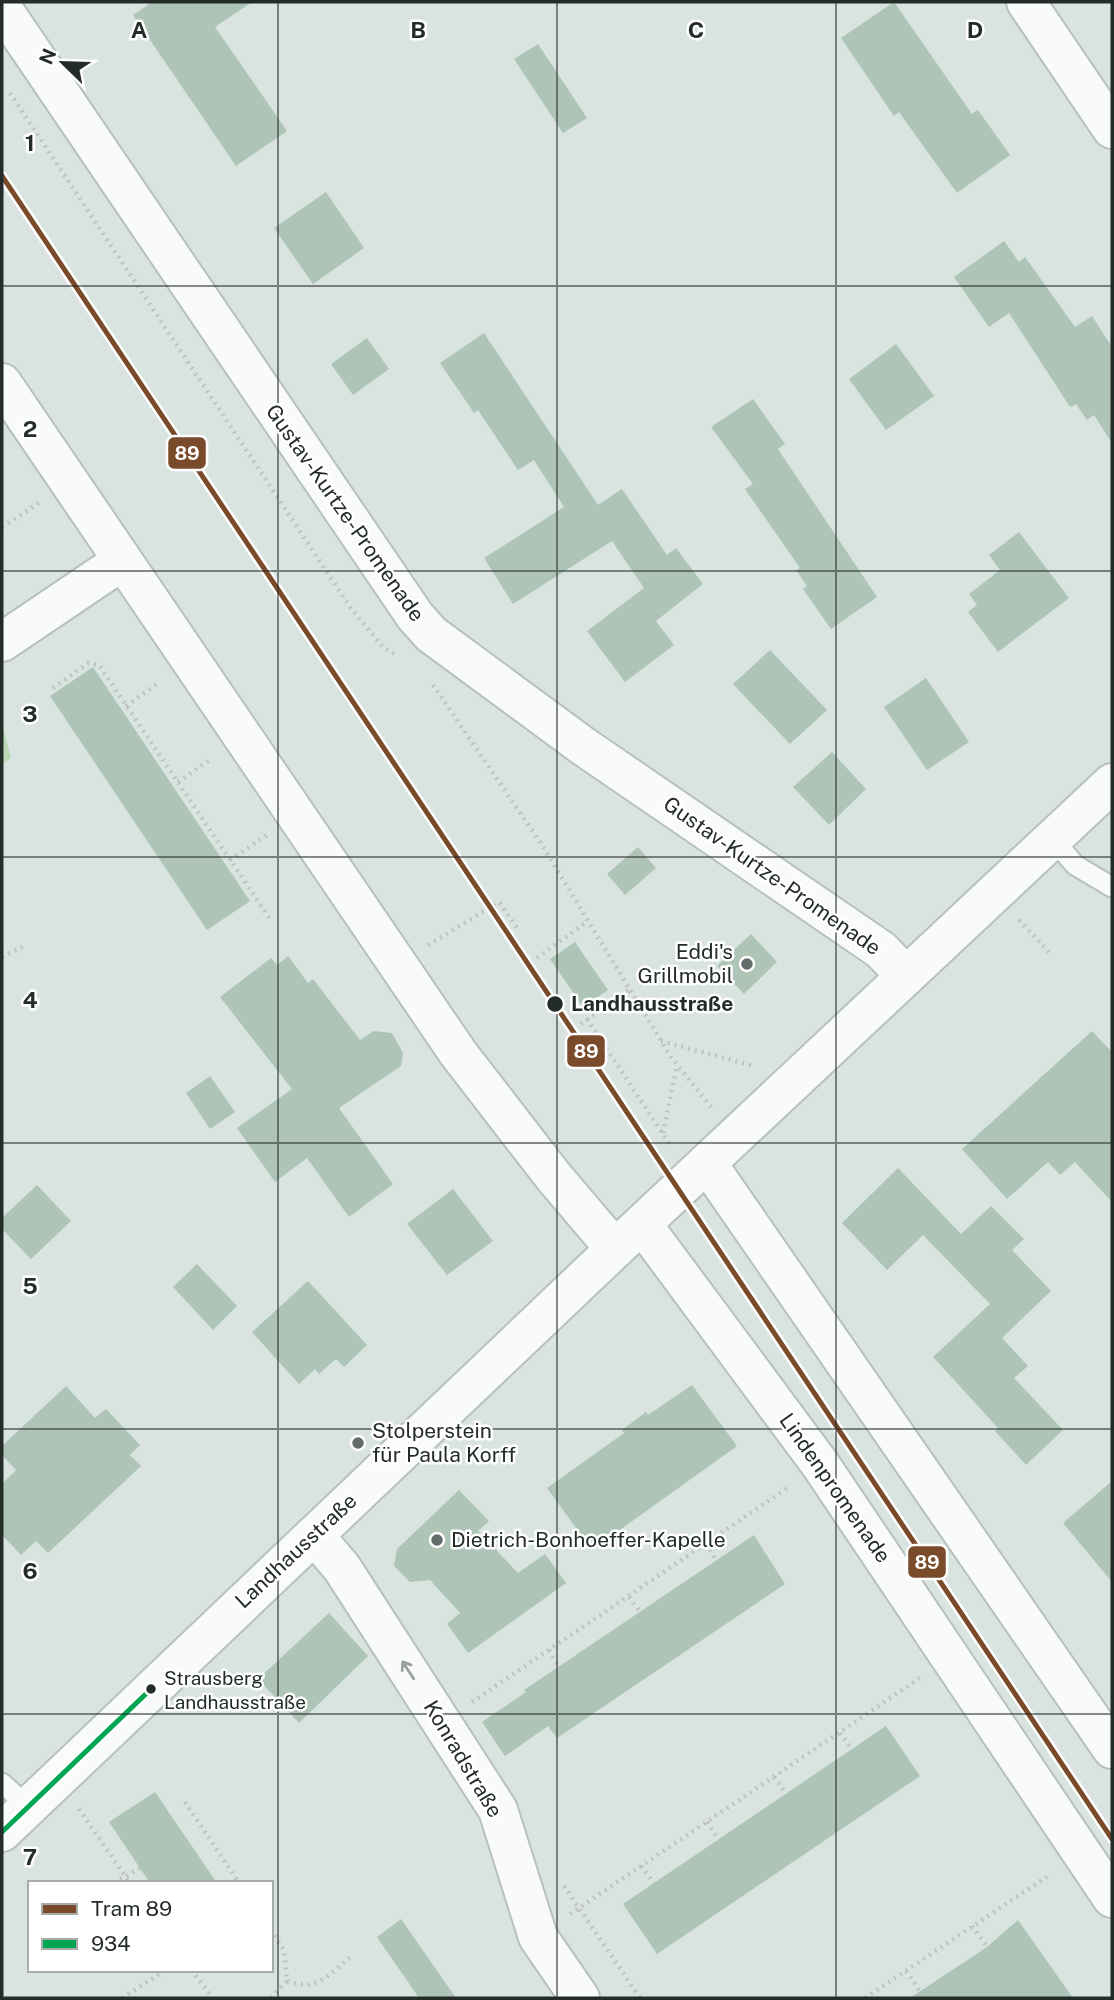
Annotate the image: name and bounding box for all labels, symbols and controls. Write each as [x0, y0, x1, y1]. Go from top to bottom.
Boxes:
text: A [131, 16, 148, 43]
text: B [410, 16, 426, 43]
text: C [688, 16, 704, 43]
text: D [967, 16, 983, 43]
north arrow [28, 28, 98, 98]
text: N [34, 45, 60, 67]
text: 1 [25, 129, 35, 156]
street label: Gustav-Kurtze-Promenade [261, 399, 430, 626]
text: 2 [23, 415, 37, 442]
line badge: 89 [167, 436, 207, 470]
text: 89 [174, 442, 200, 464]
text: 3 [22, 700, 38, 727]
street label: Gustav-Kurtze-Promenade [659, 791, 886, 960]
place label: Eddi's Grillmobil [637, 939, 733, 988]
marker: Eddi's Grillmobil [739, 956, 755, 972]
text: 4 [22, 986, 38, 1013]
place label: Landhausstraße [571, 991, 733, 1016]
marker: Landhausstraße [545, 994, 565, 1014]
line badge: 89 [566, 1034, 606, 1068]
text: 89 [573, 1040, 599, 1062]
text: 5 [22, 1272, 38, 1299]
street label: Lindenpromenade [774, 1408, 896, 1567]
place label: Stolperstein für Paula Korff [372, 1418, 516, 1467]
marker: Stolperstein für Paula Korff [350, 1435, 366, 1451]
street label: Landhausstraße [230, 1488, 362, 1613]
place label: Dietrich-Bonhoeffer-Kapelle [451, 1527, 726, 1552]
marker: Dietrich-Bonhoeffer-Kapelle [429, 1532, 445, 1548]
line badge: 89 [907, 1545, 947, 1579]
text: 89 [914, 1551, 940, 1573]
text: 6 [22, 1557, 38, 1584]
one-way arrow [401, 1661, 415, 1680]
place label: Strausberg Landhausstraße [164, 1667, 306, 1713]
marker: Strausberg Landhausstraße [144, 1682, 158, 1696]
street label: Konradstraße [419, 1696, 508, 1822]
text: 7 [23, 1843, 37, 1870]
legend [28, 1881, 273, 1972]
text: Tram 89 [91, 1896, 172, 1921]
text: 934 [91, 1931, 130, 1956]

